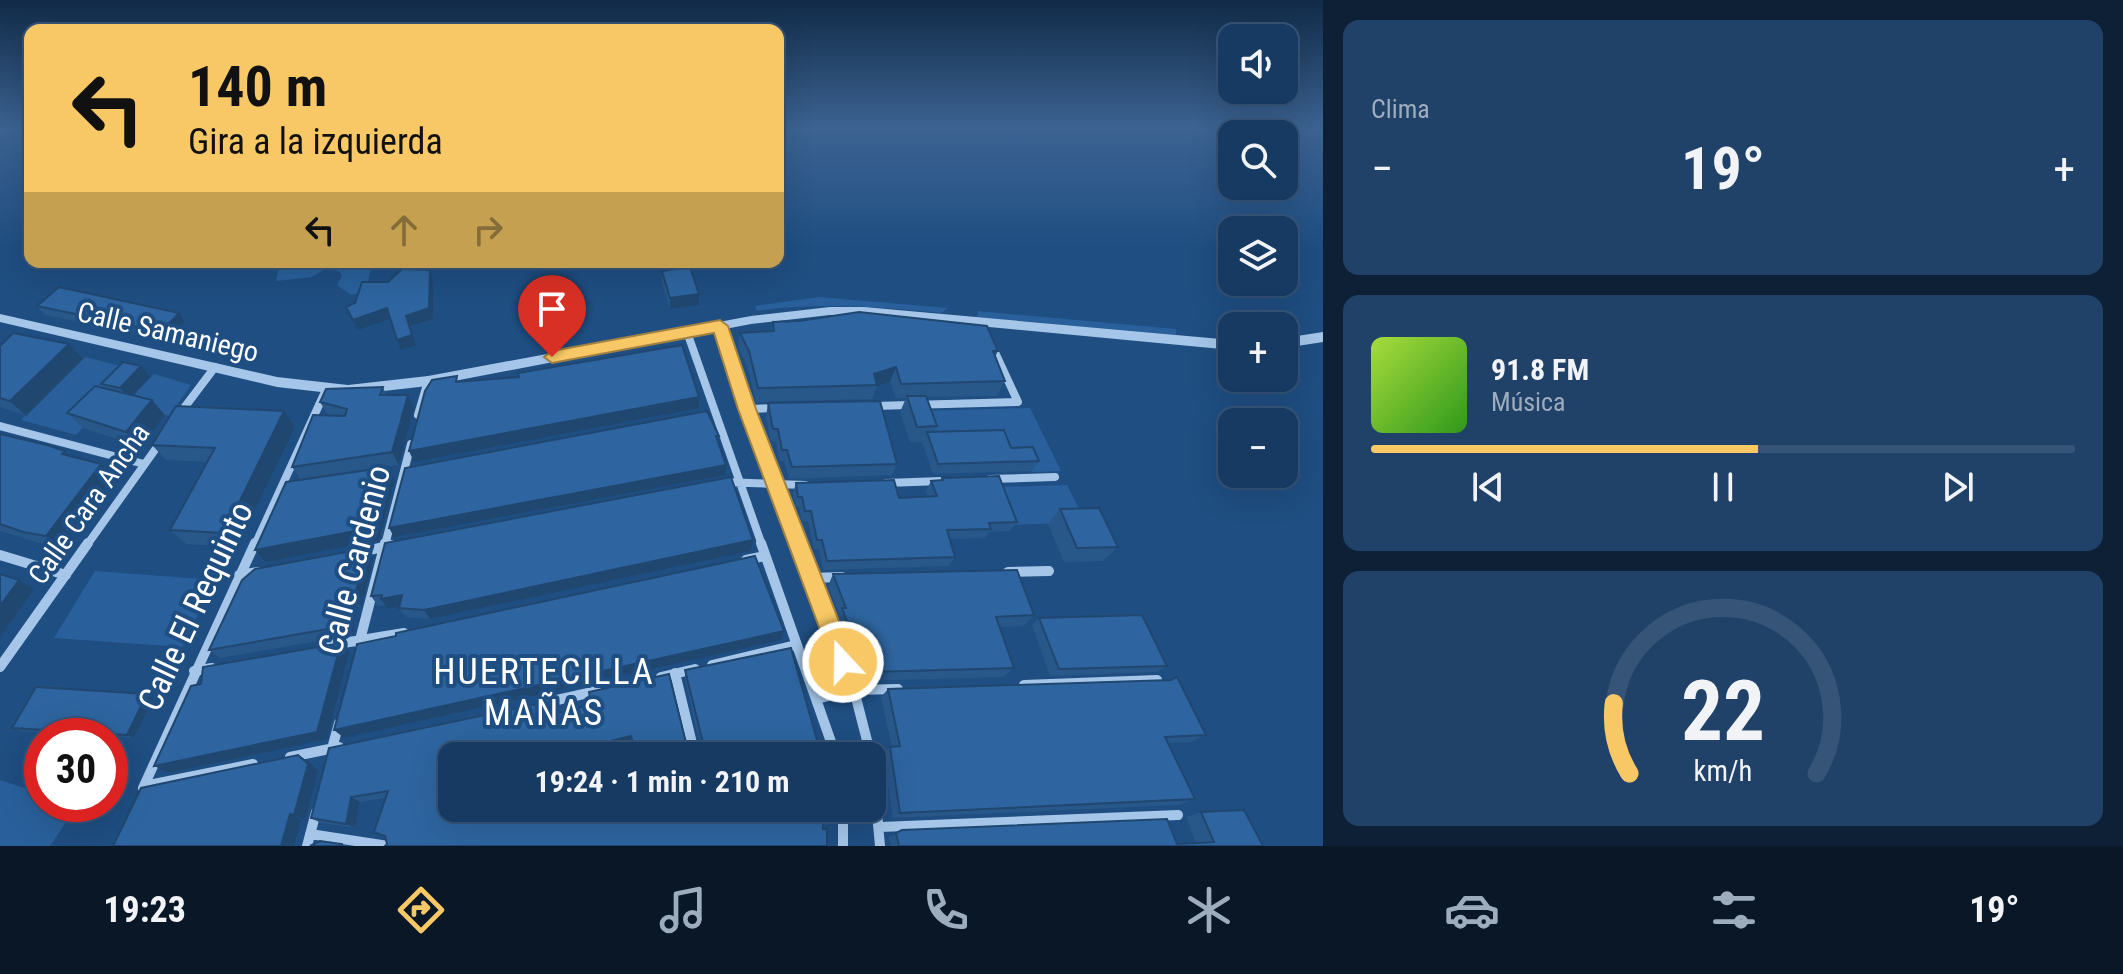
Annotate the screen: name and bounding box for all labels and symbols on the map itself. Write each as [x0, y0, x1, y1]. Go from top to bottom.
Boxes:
pin [518, 275, 586, 357]
street label: Calle Samaniego [74, 295, 262, 369]
street label: Calle Cara Ancha [21, 417, 157, 591]
street label: Calle Cardenio [309, 461, 399, 659]
street label: Calle El Requinto [129, 495, 261, 717]
position arrow [801, 620, 885, 704]
district label: HUERTECILLA MAÑAS [433, 651, 655, 734]
speed limit sign: 30 [24, 718, 128, 822]

